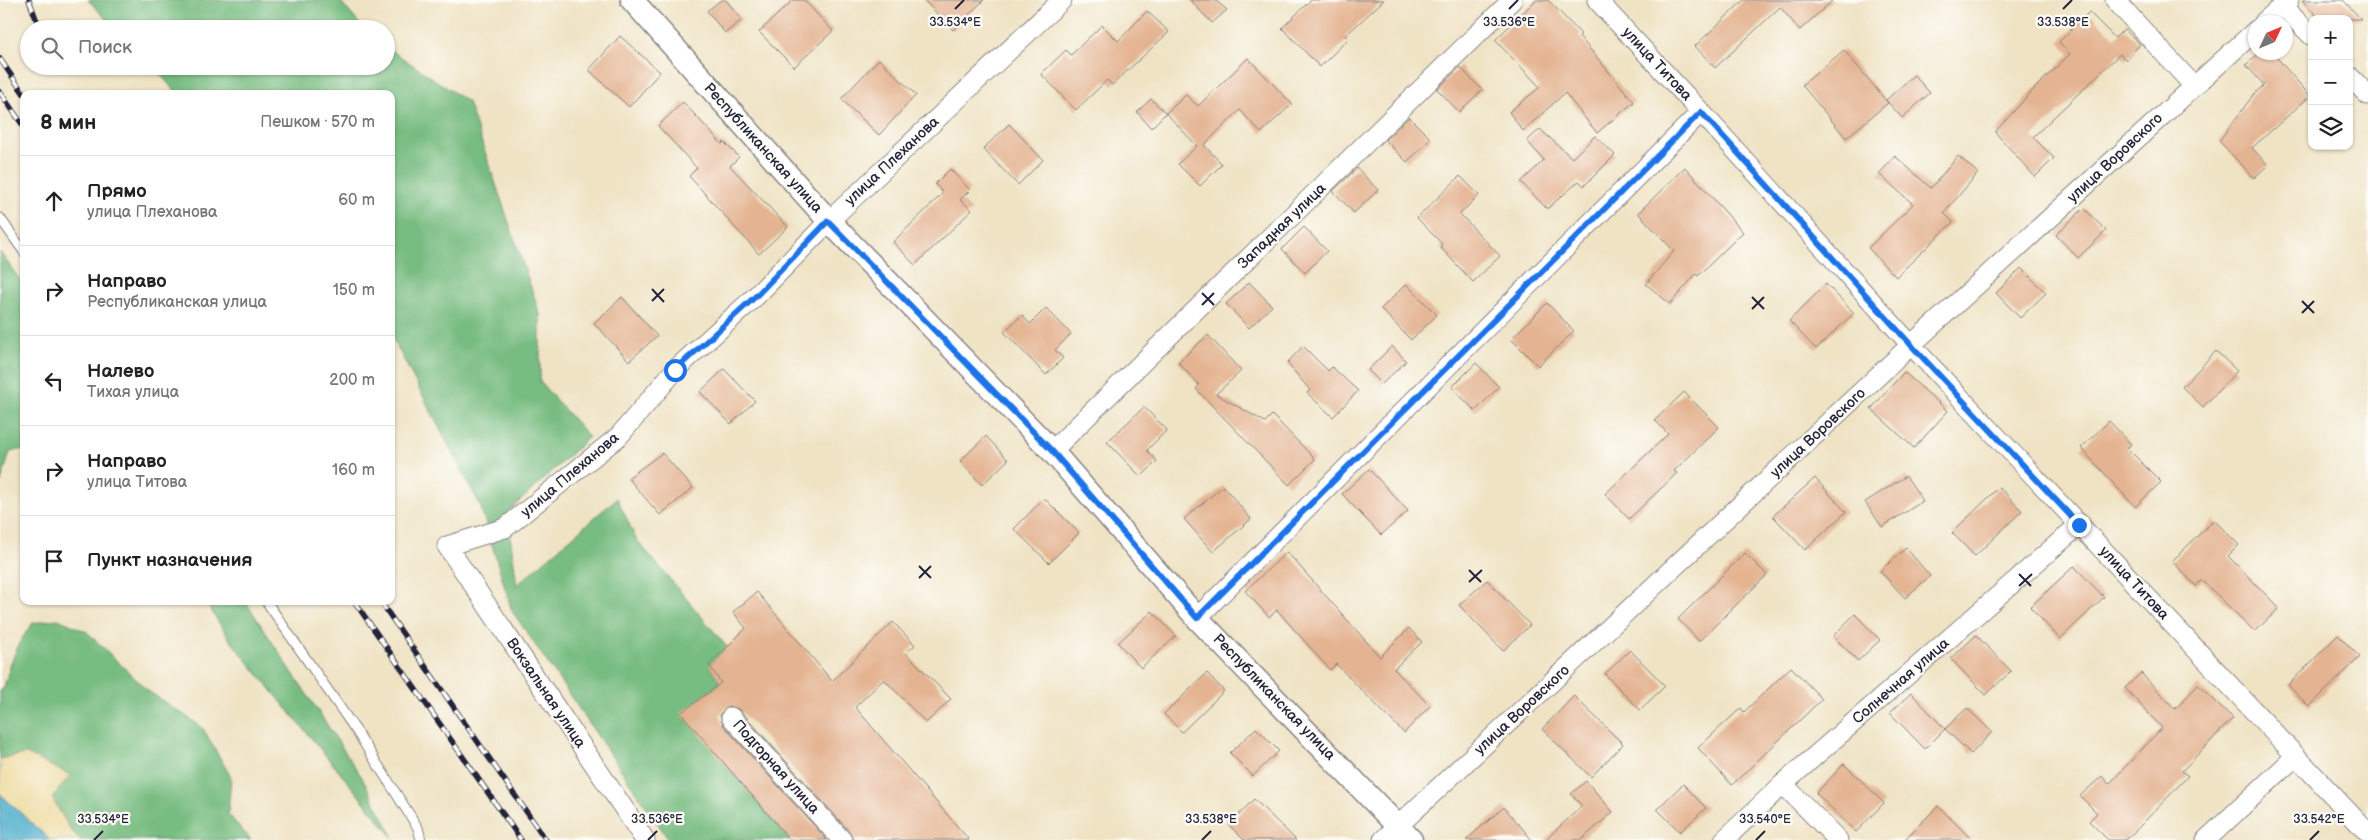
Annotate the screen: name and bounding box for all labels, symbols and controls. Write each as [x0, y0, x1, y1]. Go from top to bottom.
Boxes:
text: 33.534°E [929, 15, 981, 30]
text: 33.536°E [1483, 15, 1535, 30]
text: 33.538°E [2037, 15, 2089, 30]
north arrow [2248, 15, 2293, 60]
map controls [2308, 15, 2353, 150]
button: + [2308, 15, 2353, 60]
search box [20, 20, 395, 75]
street label: улица Титова [1618, 23, 1696, 105]
icon: search [38, 34, 66, 62]
text: Поиск [78, 36, 132, 59]
button: − [2308, 60, 2353, 105]
street label: Республиканская улица [699, 79, 827, 217]
button: layers [2308, 105, 2353, 150]
street label: улица Воровского [2063, 109, 2167, 207]
text: 8 мин [40, 110, 96, 135]
street label: улица Плеханова [841, 112, 943, 210]
text: Пешком · 570 m [260, 113, 375, 132]
street label: Западная улица [1234, 179, 1330, 273]
text: Прямо [87, 180, 147, 203]
icon: ahead [40, 187, 68, 215]
text: 60 m [338, 191, 375, 210]
text: улица Плеханова [87, 203, 217, 222]
text: Направо [87, 270, 167, 293]
icon: right [40, 277, 68, 305]
text: 150 m [333, 281, 375, 300]
text: Республиканская улица [87, 293, 267, 312]
route start [664, 359, 687, 382]
text: Налево [87, 360, 154, 383]
icon: left [40, 367, 68, 395]
text: 200 m [329, 371, 375, 390]
text: Тихая улица [87, 383, 179, 402]
street label: улица Воровского [1766, 384, 1870, 482]
street label: улица Плеханова [517, 428, 623, 522]
text: Направо [87, 450, 167, 473]
icon: right [40, 457, 68, 485]
text: 160 m [332, 461, 375, 480]
text: улица Титова [87, 473, 187, 492]
route end [2068, 514, 2091, 537]
street label: улица Титова [2095, 542, 2173, 624]
icon: arrive [40, 547, 68, 575]
text: Пункт назначения [87, 549, 252, 572]
street label: Республиканская улица [1209, 630, 1340, 764]
street label: Вокзальная улица [502, 634, 590, 752]
street label: Солнечная улица [1849, 634, 1953, 728]
street label: улица Воровского [1470, 661, 1574, 759]
street label: Подгорная улица [729, 716, 824, 818]
text: 33.534°E [77, 812, 129, 827]
text: 33.536°E [631, 812, 683, 827]
text: 33.538°E [1185, 812, 1237, 827]
text: 33.540°E [1739, 812, 1791, 827]
text: 33.542°E [2293, 812, 2345, 827]

